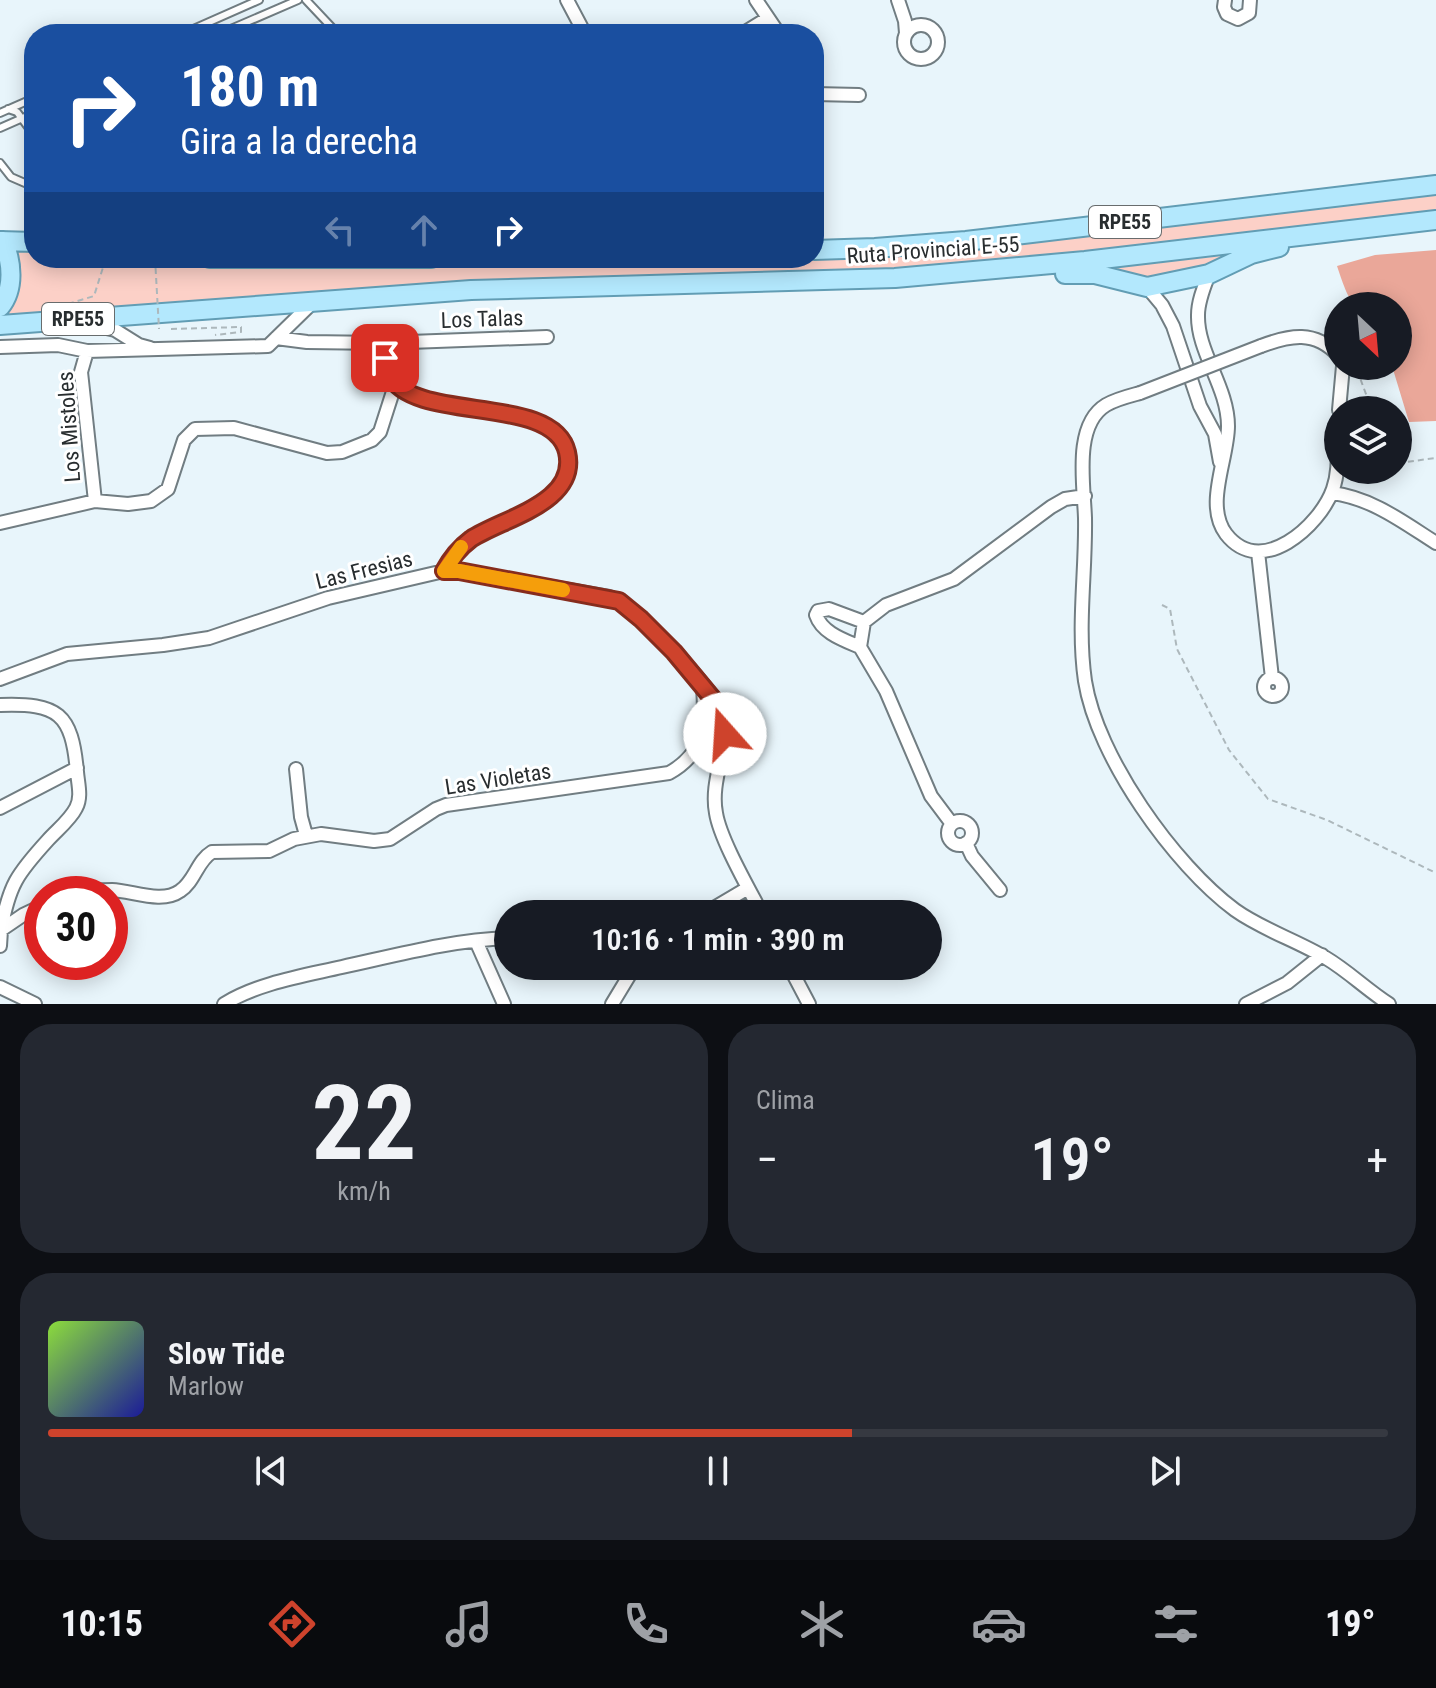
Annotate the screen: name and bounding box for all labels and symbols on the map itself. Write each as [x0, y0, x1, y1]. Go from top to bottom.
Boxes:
road number: RPE55 [1089, 206, 1161, 238]
street label: Ruta Provincial E-55 [846, 231, 1020, 269]
north arrow [1324, 292, 1412, 380]
road number: RPE55 [42, 303, 114, 335]
street label: Los Talas [440, 305, 524, 333]
pin [351, 324, 419, 392]
street label: Los Mistoles [53, 371, 85, 483]
street label: Las Fresias [313, 546, 415, 594]
position arrow [683, 692, 767, 776]
street label: Las Violetas [443, 758, 553, 800]
speed limit sign: 30 [24, 876, 128, 980]

